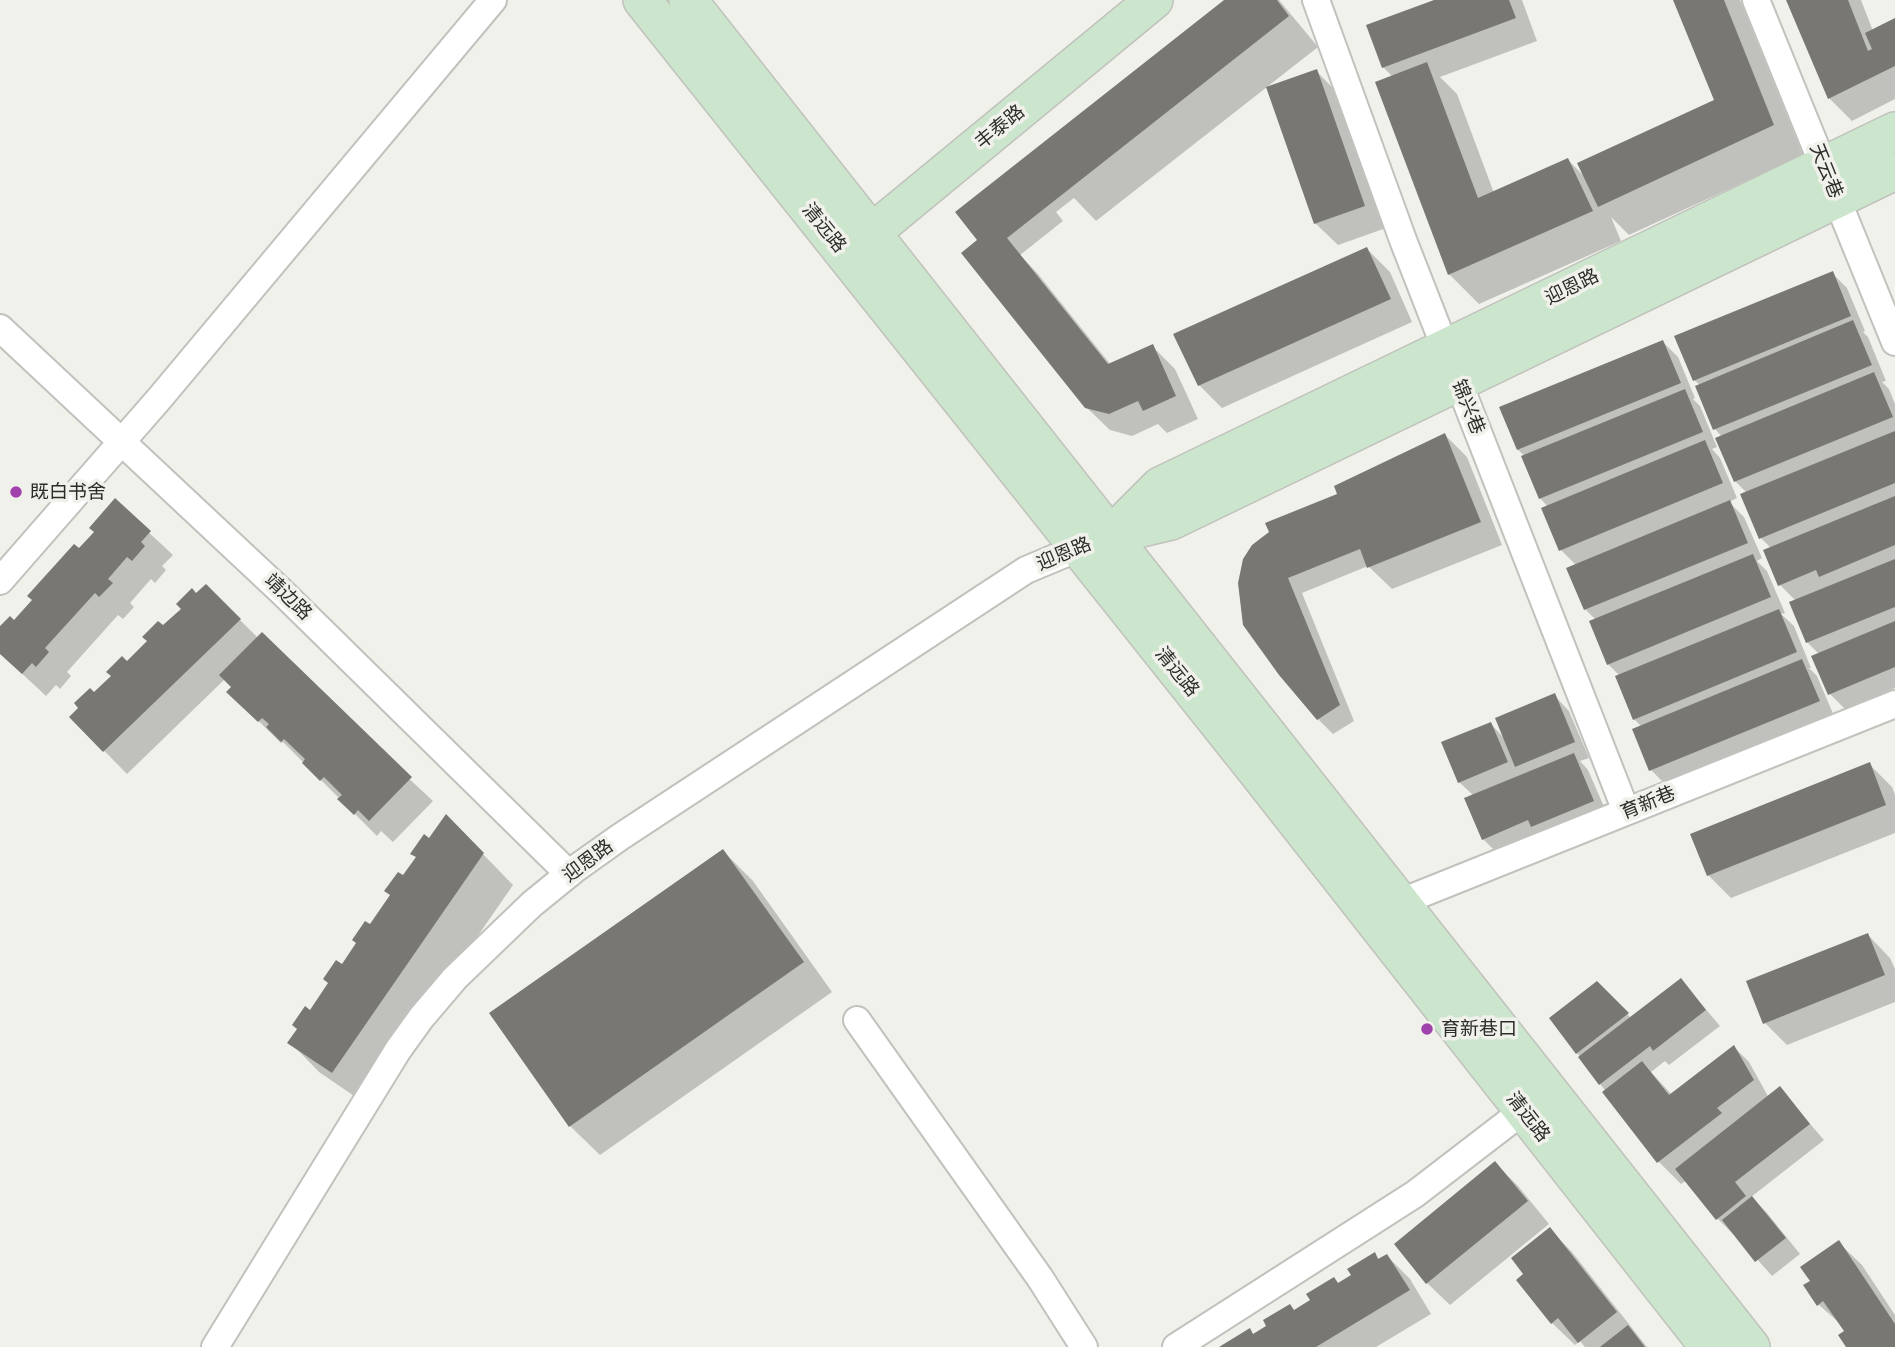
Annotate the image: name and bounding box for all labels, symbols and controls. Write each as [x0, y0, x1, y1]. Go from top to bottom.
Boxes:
street label: 丰泰路 [971, 100, 1029, 154]
street label: 天云巷 [1805, 140, 1847, 202]
street label: 清远路 [797, 199, 851, 257]
street label: 迎恩路 [1541, 264, 1603, 310]
street label: 锦兴巷 [1447, 376, 1489, 438]
place label: 既白书舍 [30, 481, 106, 503]
marker: 既白书舍 [8, 484, 24, 500]
street label: 迎恩路 [1033, 532, 1095, 576]
street label: 靖边路 [260, 569, 316, 625]
street label: 清远路 [1150, 643, 1204, 701]
street label: 育新巷 [1617, 782, 1679, 824]
street label: 迎恩路 [558, 835, 618, 887]
place label: 育新巷口 [1441, 1018, 1517, 1040]
marker: 育新巷口 [1419, 1021, 1435, 1037]
street label: 清远路 [1501, 1088, 1555, 1146]

